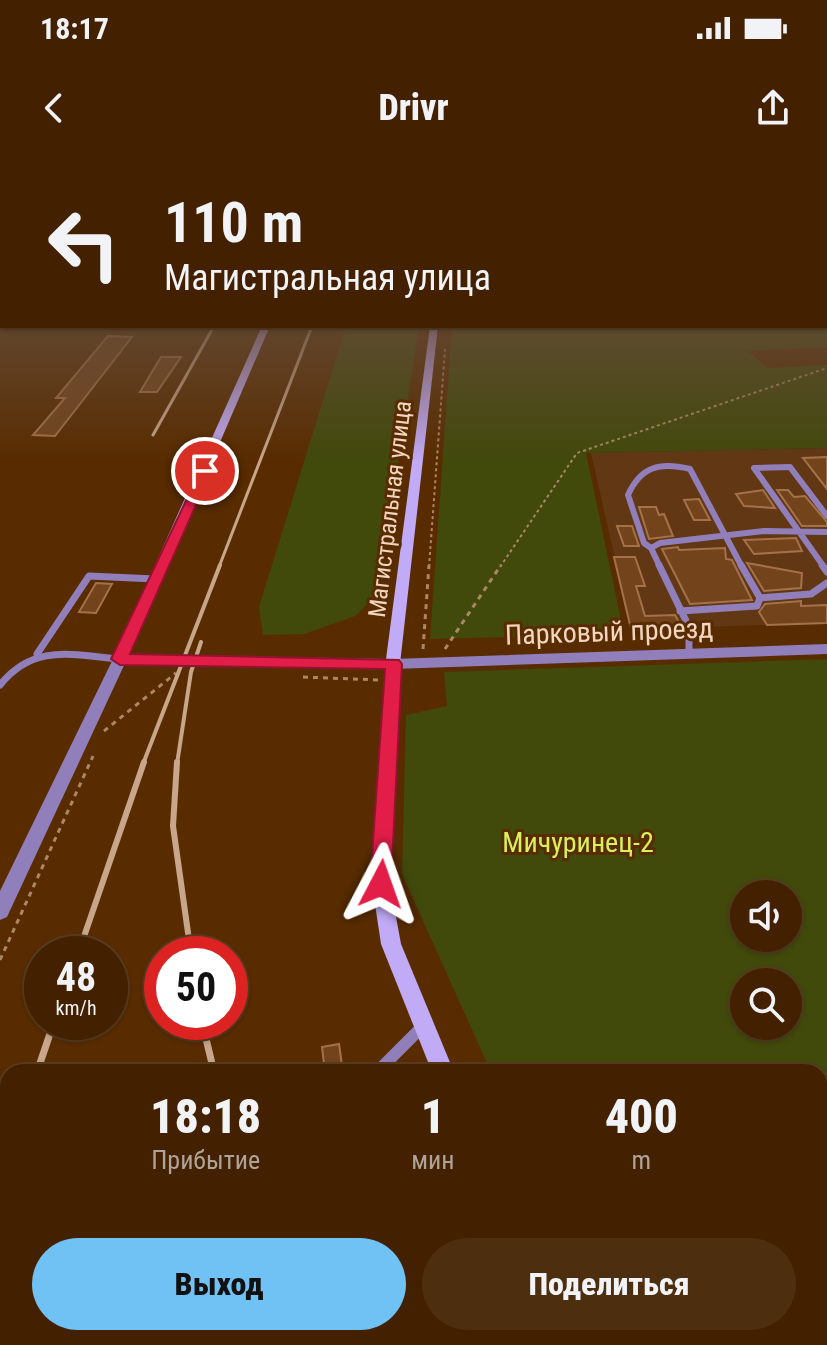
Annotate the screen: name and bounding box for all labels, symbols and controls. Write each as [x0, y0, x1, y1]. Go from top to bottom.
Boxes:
text: 18:17 [40, 11, 109, 46]
icon: back [32, 86, 76, 130]
icon: share [751, 86, 795, 130]
text: Drivr [378, 87, 449, 129]
text: 110 m [164, 190, 303, 256]
icon: left [32, 192, 136, 296]
text: Магистральная улица [164, 257, 491, 299]
street label: Магистральная улица [363, 399, 417, 619]
pin [171, 437, 239, 505]
icon: arrive [183, 449, 227, 493]
street label: Парковый проезд [504, 611, 714, 652]
park label: Мичуринец-2 [502, 826, 654, 859]
position arrow [339, 842, 423, 926]
map controls [730, 880, 802, 1040]
button: sound [730, 880, 802, 952]
speed limit sign: 50 [144, 936, 248, 1040]
text: 48 [56, 954, 96, 1001]
button: search [730, 968, 802, 1040]
text: km/h [55, 996, 97, 1020]
text: 18:18 [150, 1088, 261, 1145]
text: 1 [421, 1088, 445, 1145]
text: 400 [605, 1088, 678, 1145]
text: Прибытие [151, 1145, 260, 1175]
text: мин [411, 1145, 455, 1175]
text: m [632, 1145, 651, 1175]
button: Выход [32, 1238, 406, 1330]
button: Поделиться [422, 1238, 796, 1330]

